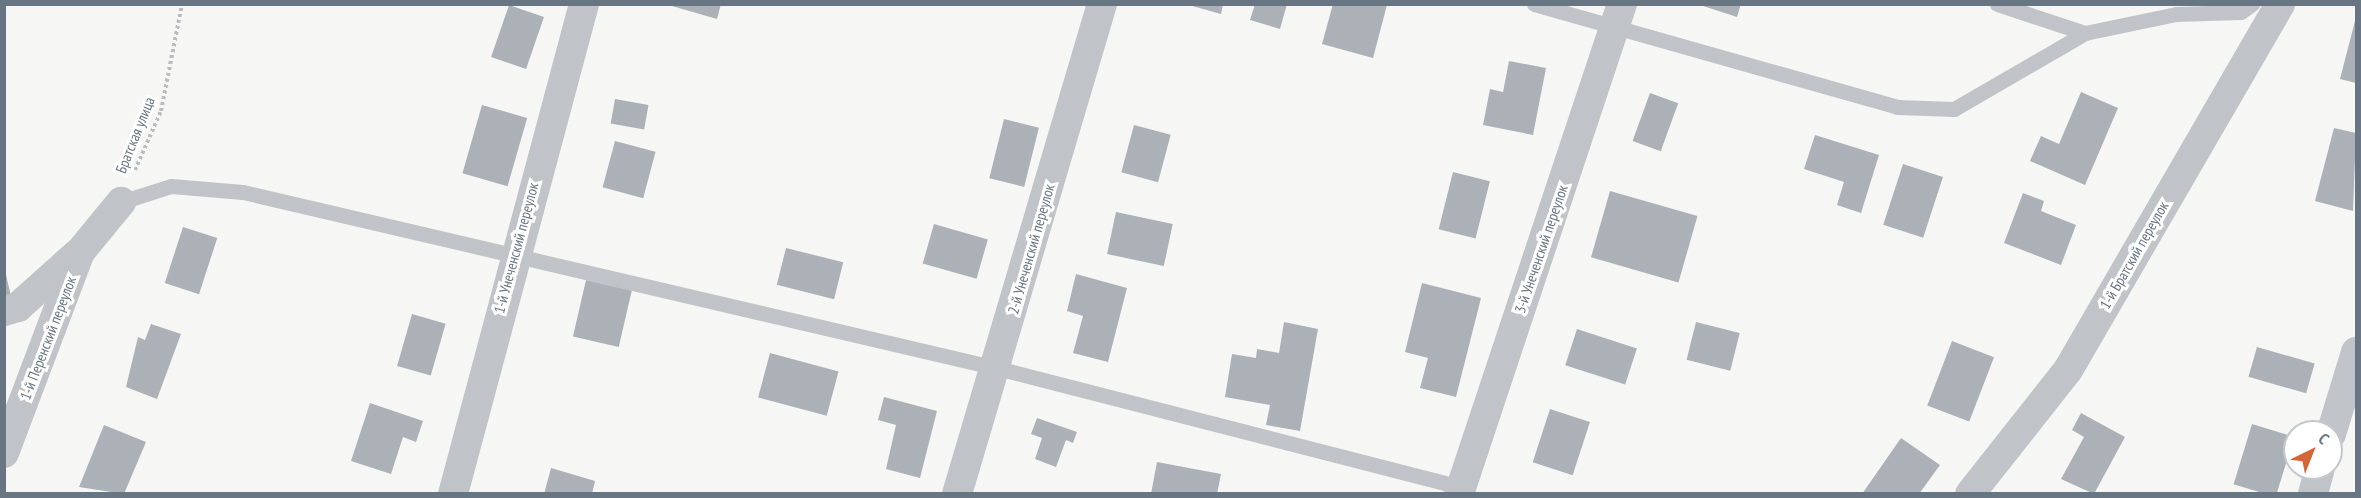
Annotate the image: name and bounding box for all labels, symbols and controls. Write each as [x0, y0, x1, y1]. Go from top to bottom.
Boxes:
street label: Братская улица [112, 94, 158, 176]
street label: 1-й Унеченский переулок [490, 181, 542, 315]
street label: 2-й Унеченский переулок [1004, 182, 1058, 316]
street label: 3-й Унеченский переулок [1511, 182, 1571, 316]
street label: 1-й Братский переулок [2096, 198, 2172, 312]
street label: 1-й Перенский переулок [16, 274, 80, 402]
north arrow [2283, 420, 2343, 480]
text: С [2314, 428, 2333, 448]

